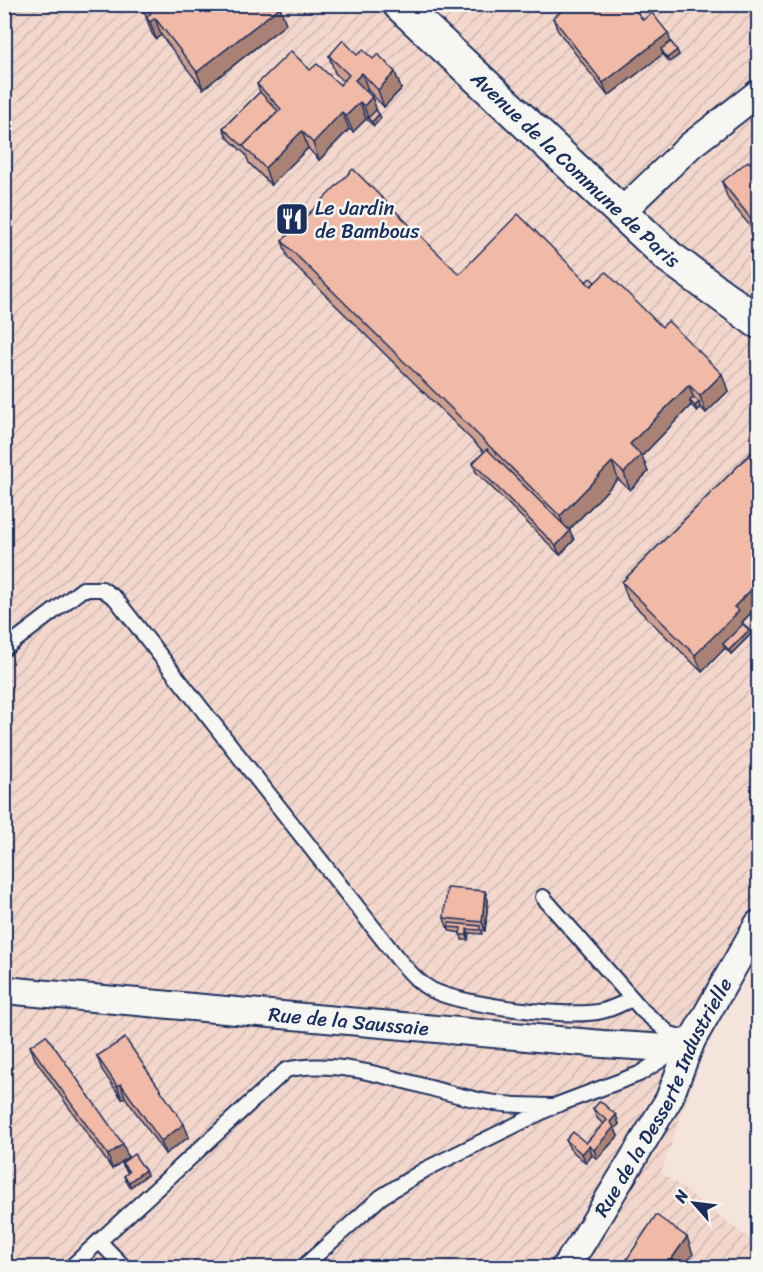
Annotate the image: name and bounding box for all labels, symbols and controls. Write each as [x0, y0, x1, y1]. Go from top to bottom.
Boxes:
street label: Avenue de la Commune de Paris [462, 62, 688, 278]
place label: Le Jardin de Bambous [315, 191, 420, 249]
restaurant icon: Le Jardin de Bambous [274, 201, 310, 237]
street label: Rue de la Desserte Industrielle [584, 971, 742, 1224]
street label: Rue de la Saussaie [267, 997, 430, 1046]
north arrow [664, 1173, 724, 1233]
text: N [665, 1184, 697, 1209]

